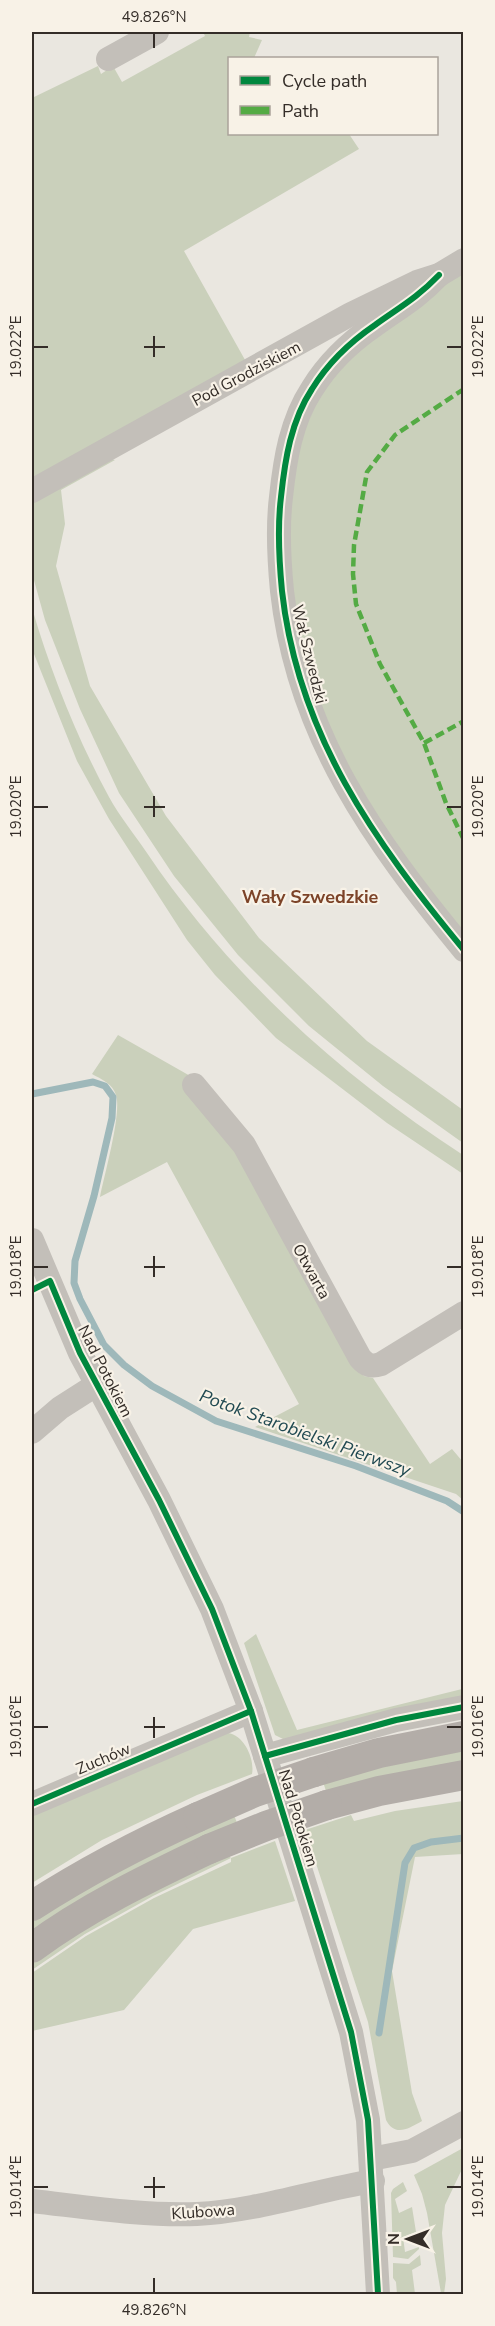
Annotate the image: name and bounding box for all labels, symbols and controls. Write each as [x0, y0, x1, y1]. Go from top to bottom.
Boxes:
text: 49.826°N [121, 7, 187, 27]
legend [228, 57, 438, 135]
text: Cycle path [282, 69, 367, 93]
text: Path [282, 99, 319, 123]
text: 19.022°E [6, 316, 26, 378]
text: 19.022°E [468, 316, 488, 378]
street label: Pod Grodziskiem [188, 336, 305, 412]
street label: Wał Szwedzki [286, 602, 332, 706]
text: 19.020°E [6, 776, 26, 838]
text: 19.020°E [468, 776, 488, 838]
district label: Wały Szwedzkie [242, 885, 379, 909]
text: 19.018°E [6, 1236, 26, 1298]
text: 19.018°E [468, 1236, 488, 1298]
street label: Otwarta [287, 1240, 335, 1303]
street label: Nad Potokiem [72, 1322, 138, 1421]
water label: Potok Starobielski Pierwszy [196, 1384, 415, 1483]
text: 19.016°E [6, 1696, 26, 1758]
text: 19.016°E [468, 1696, 488, 1758]
street label: Zuchów [73, 1737, 134, 1780]
street label: Nad Potokiem [273, 1767, 323, 1870]
text: 19.014°E [6, 2156, 26, 2218]
text: 19.014°E [468, 2156, 488, 2218]
street label: Klubowa [171, 2199, 236, 2225]
north arrow [378, 2209, 438, 2269]
text: N [383, 2233, 405, 2245]
text: 49.826°N [121, 2300, 187, 2320]

